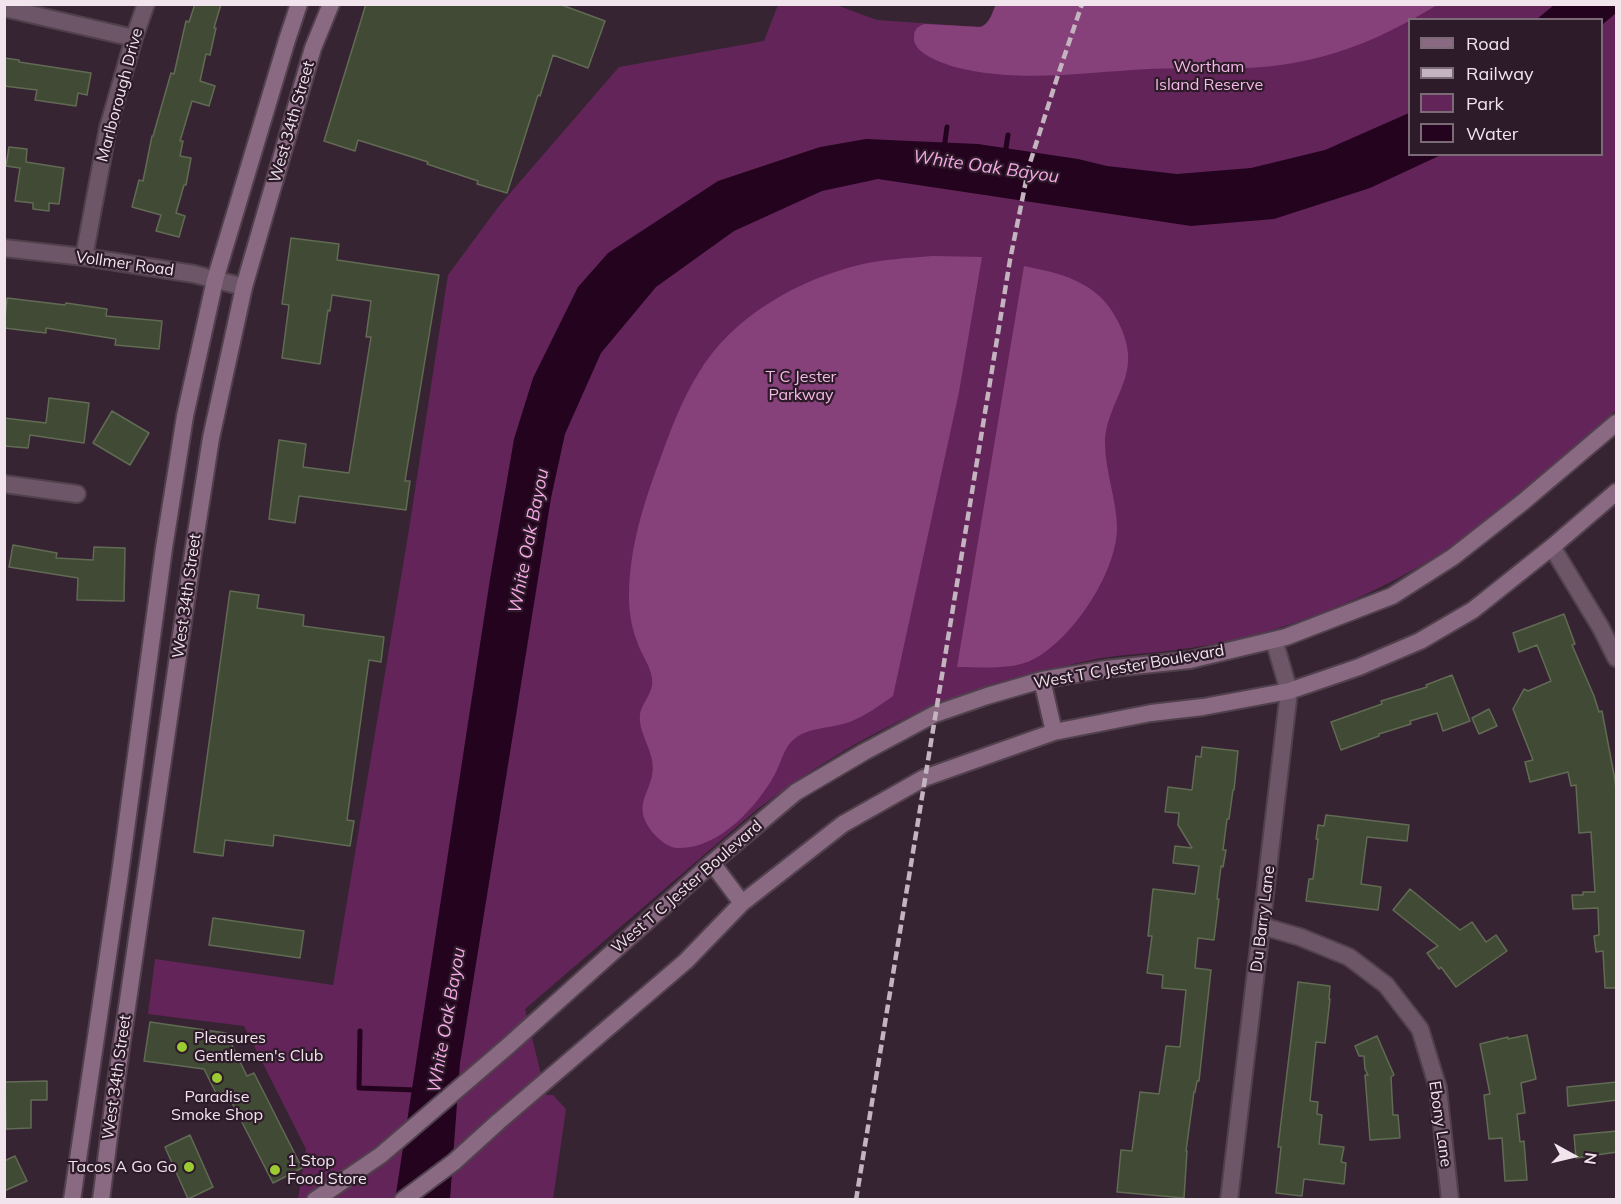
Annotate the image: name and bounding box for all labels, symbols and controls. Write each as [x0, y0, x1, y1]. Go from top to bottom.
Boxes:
legend [1408, 18, 1603, 156]
street label: Marlborough Drive [93, 26, 147, 164]
text: Road [1466, 32, 1510, 55]
park label: Wortham Island Reserve [1155, 57, 1263, 95]
street label: West 34th Street [265, 59, 319, 185]
text: Railway [1466, 62, 1534, 85]
text: Park [1466, 92, 1504, 115]
text: Water [1466, 122, 1518, 145]
water label: White Oak Bayou [912, 146, 1060, 188]
street label: Vollmer Road [75, 248, 175, 280]
park label: T C Jester Parkway [766, 367, 836, 405]
water label: White Oak Bayou [504, 467, 554, 615]
street label: West 34th Street [169, 532, 205, 660]
street label: West T C Jester Boulevard [1032, 641, 1226, 693]
street label: West T C Jester Boulevard [608, 816, 766, 958]
street label: Du Barry Lane [1247, 865, 1279, 973]
water label: White Oak Bayou [424, 946, 470, 1094]
street label: West 34th Street [99, 1013, 135, 1141]
place label: Pleasures Gentlemen's Club [194, 1028, 323, 1066]
marker: Pleasures Gentlemen's Club [175, 1040, 189, 1054]
marker: Paradise Smoke Shop [210, 1071, 224, 1085]
street label: Ebony Lane [1424, 1080, 1456, 1168]
place label: Paradise Smoke Shop [171, 1087, 263, 1125]
north arrow [1543, 1126, 1603, 1186]
place label: 1 Stop Food Store [287, 1151, 367, 1189]
text: N [1580, 1151, 1602, 1166]
place label: Tacos A Go Go [68, 1157, 177, 1177]
marker: Tacos A Go Go [182, 1160, 196, 1174]
marker: 1 Stop Food Store [268, 1163, 282, 1177]

